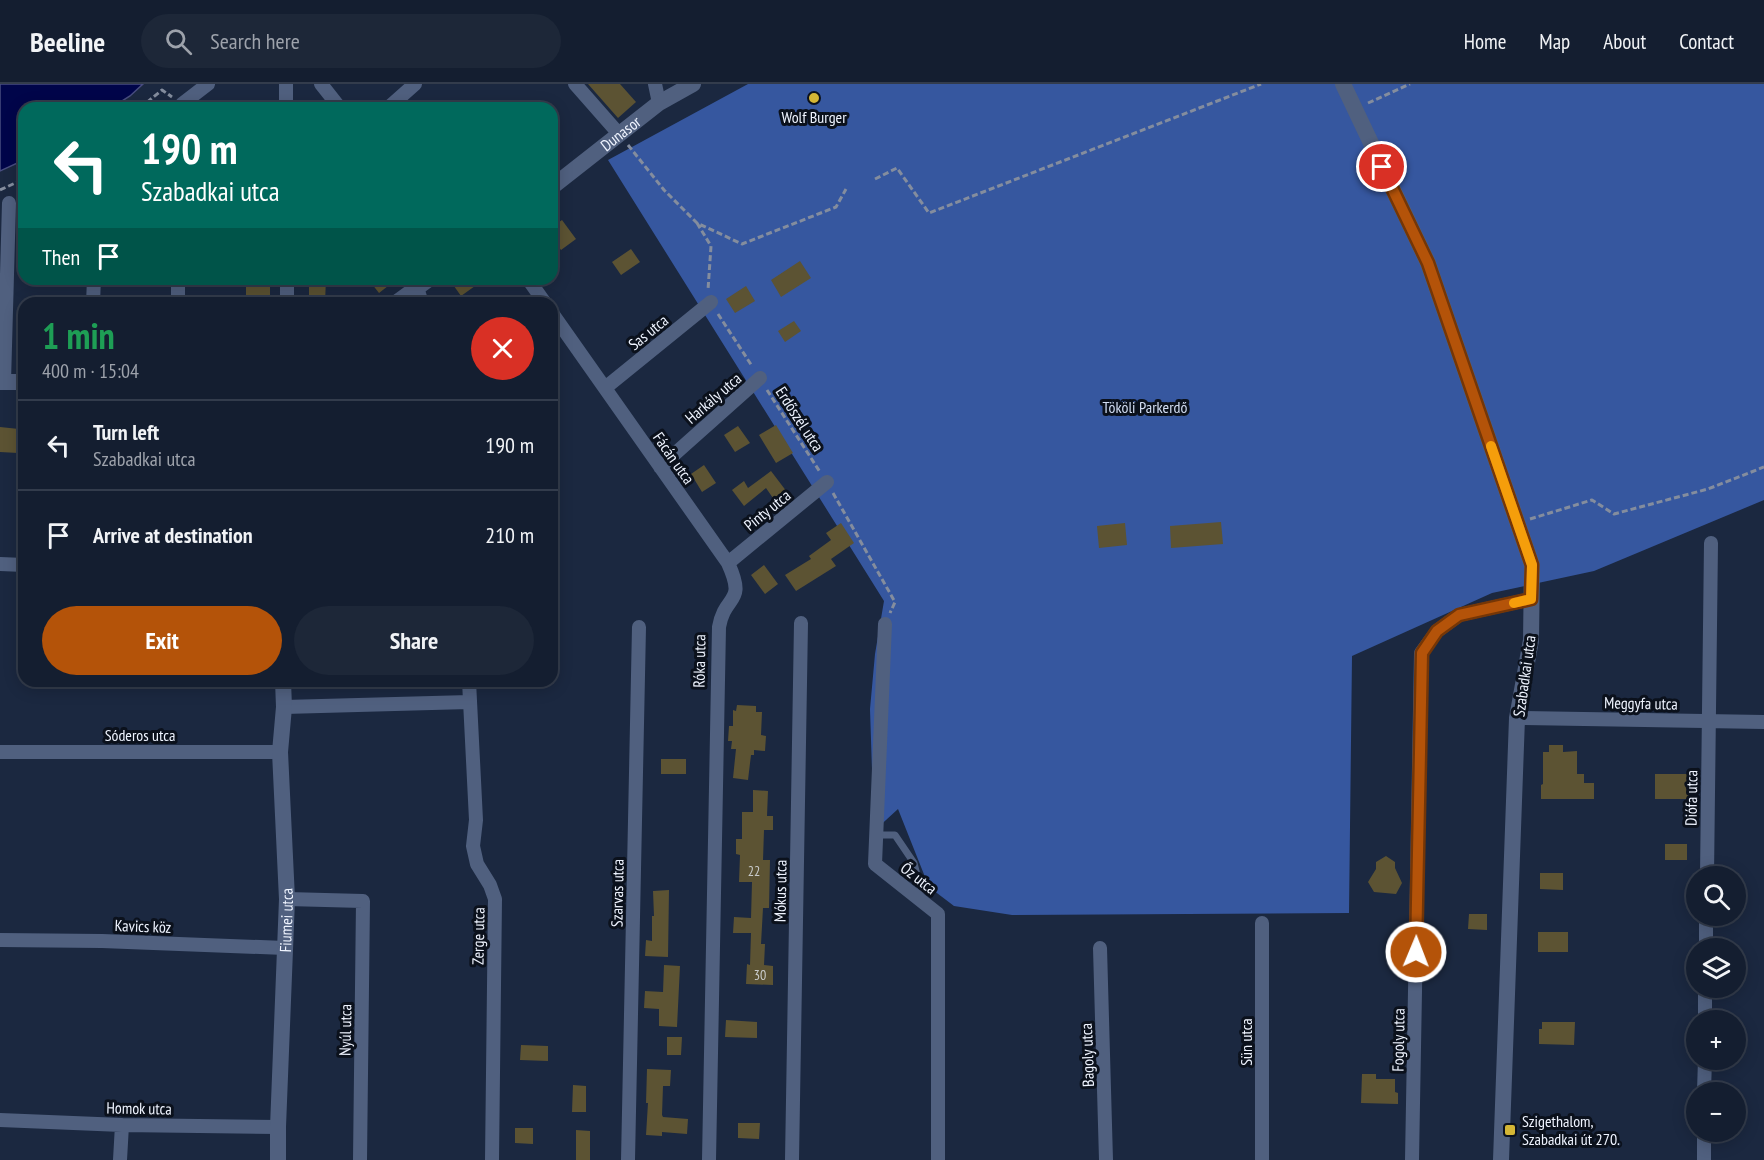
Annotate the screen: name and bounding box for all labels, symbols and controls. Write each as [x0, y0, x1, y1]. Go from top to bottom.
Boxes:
search box [141, 14, 561, 68]
text: Beeline [30, 23, 105, 60]
icon: search [162, 25, 195, 58]
text: Search here [210, 27, 300, 55]
text: Home [1464, 28, 1506, 55]
text: Map [1539, 28, 1570, 55]
text: About [1603, 28, 1646, 55]
text: Contact [1679, 28, 1734, 55]
marker: Wolf Burger [807, 91, 821, 105]
place label: Wolf Burger [781, 107, 847, 127]
street label: Dunasor [596, 111, 645, 155]
text: 190 m [141, 121, 238, 176]
icon: left [42, 126, 120, 204]
pin [1356, 141, 1407, 192]
icon: arrive [1365, 150, 1398, 183]
text: Szabadkai utca [141, 174, 279, 208]
icon: arrive [92, 240, 125, 273]
text: Then [42, 243, 80, 271]
street label: Sas utca [624, 310, 672, 354]
text: 1 min [42, 312, 115, 359]
button: close [471, 317, 534, 380]
text: 400 m · 15:04 [42, 358, 139, 384]
street label: Harkály utca [681, 368, 745, 428]
street label: Erdőszél utca [772, 383, 828, 455]
park label: Tököli Parkerdő [1103, 397, 1188, 417]
text: Turn left [93, 418, 159, 446]
street label: Fácán utca [649, 428, 699, 488]
icon: left [42, 429, 75, 462]
text: 190 m [485, 431, 534, 459]
text: Szabadkai utca [93, 446, 196, 472]
street label: Pinty utca [740, 485, 794, 535]
icon: arrive [42, 519, 75, 552]
text: Arrive at destination [93, 521, 253, 549]
text: 210 m [485, 521, 534, 549]
button: Exit [42, 606, 282, 675]
button: Share [294, 606, 534, 675]
street label: Róka utca [689, 634, 709, 688]
street label: Szabadkai utca [1508, 634, 1540, 718]
street label: Meggyfa utca [1604, 692, 1678, 714]
street label: Sóderos utca [105, 725, 175, 745]
street label: Diófa utca [1681, 770, 1701, 826]
street label: Őz utca [897, 858, 941, 898]
street label: Szarvas utca [606, 859, 628, 927]
street label: Mókus utca [769, 860, 791, 922]
house number: 22 [748, 862, 760, 880]
map controls [1686, 866, 1746, 1142]
button: search [1686, 866, 1746, 926]
street label: Fiumei utca [275, 888, 297, 953]
street label: Zerge utca [467, 907, 489, 965]
street label: Kavics köz [114, 915, 172, 937]
position arrow [1384, 920, 1448, 984]
button: layers [1686, 938, 1746, 998]
house number: 30 [754, 966, 766, 984]
street label: Nyúl utca [335, 1004, 355, 1056]
street label: Fogoly utca [1387, 1008, 1409, 1072]
button: + [1686, 1010, 1746, 1070]
street label: Sün utca [1236, 1018, 1256, 1066]
street label: Bagoly utca [1076, 1023, 1098, 1087]
button: − [1686, 1082, 1746, 1142]
street label: Homok utca [106, 1097, 172, 1119]
place label: Szigethalom, Szabadkai út 270. [1522, 1111, 1620, 1149]
marker: Szigethalom, Szabadkai út 270. [1503, 1123, 1517, 1137]

